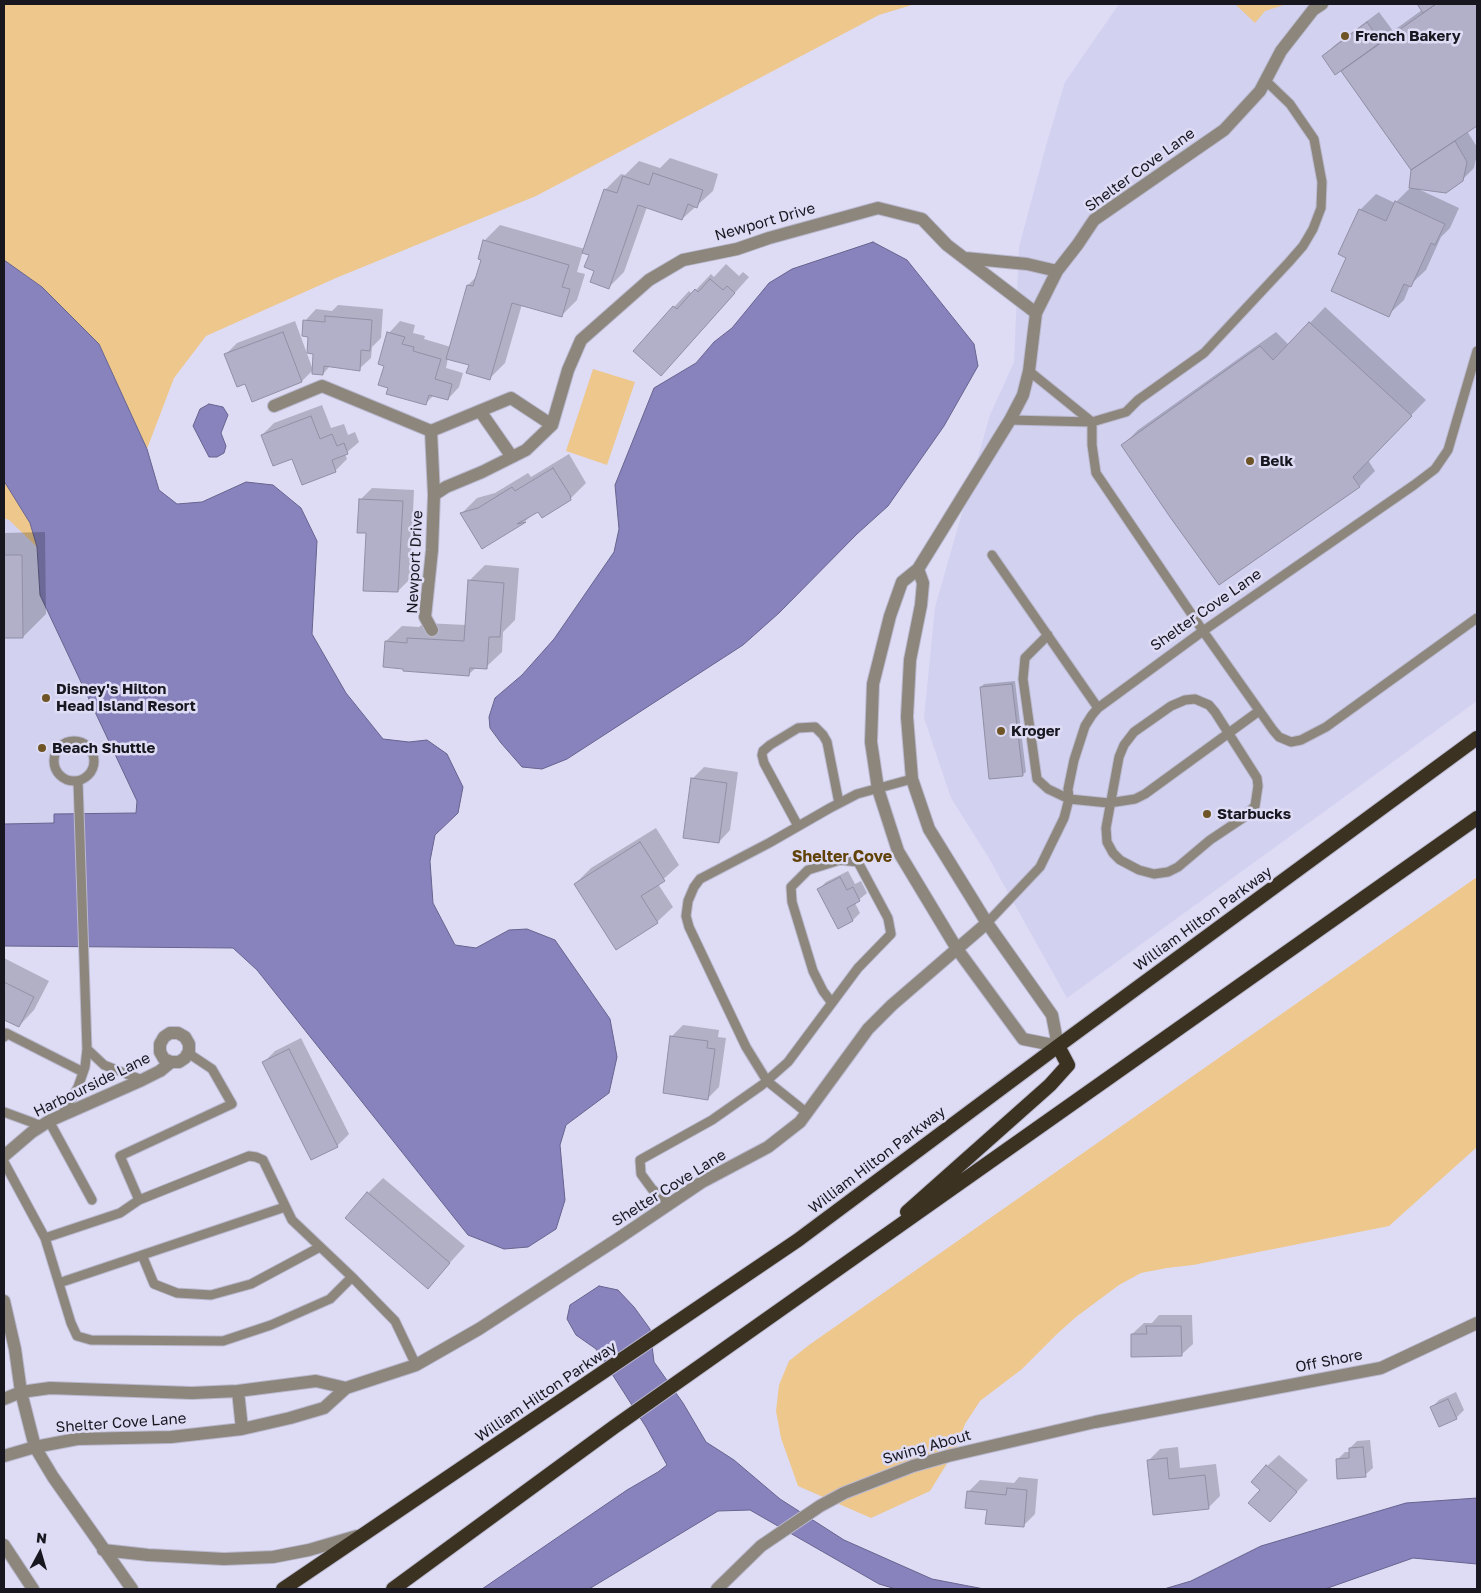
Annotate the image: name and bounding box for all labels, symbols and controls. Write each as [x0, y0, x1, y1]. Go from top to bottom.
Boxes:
place label: French Bakery [1355, 27, 1461, 45]
marker: French Bakery [1339, 30, 1351, 42]
street label: Shelter Cove Lane [1082, 124, 1198, 216]
street label: Newport Drive [713, 199, 817, 245]
place label: Belk [1260, 452, 1293, 470]
marker: Belk [1244, 455, 1256, 467]
street label: Newport Drive [403, 510, 427, 614]
street label: Shelter Cove Lane [1147, 565, 1265, 655]
place label: Disney's Hilton Head Island Resort [56, 680, 196, 715]
marker: Disney's Hilton Head Island Resort [40, 692, 52, 704]
place label: Kroger [1011, 722, 1060, 740]
marker: Kroger [995, 725, 1007, 737]
place label: Beach Shuttle [52, 739, 155, 757]
marker: Beach Shuttle [36, 742, 48, 754]
place label: Starbucks [1217, 805, 1291, 823]
marker: Starbucks [1201, 808, 1213, 820]
district label: Shelter Cove [792, 847, 892, 867]
street label: William Hilton Parkway [1130, 863, 1276, 975]
street label: Harbourside Lane [31, 1049, 153, 1121]
street label: William Hilton Parkway [805, 1103, 949, 1217]
street label: Shelter Cove Lane [609, 1146, 729, 1230]
street label: William Hilton Parkway [472, 1338, 620, 1446]
street label: Off Shore [1294, 1346, 1364, 1376]
street label: Shelter Cove Lane [55, 1409, 187, 1437]
street label: Swing About [881, 1426, 973, 1468]
north arrow [15, 1528, 65, 1578]
text: N [35, 1529, 48, 1547]

